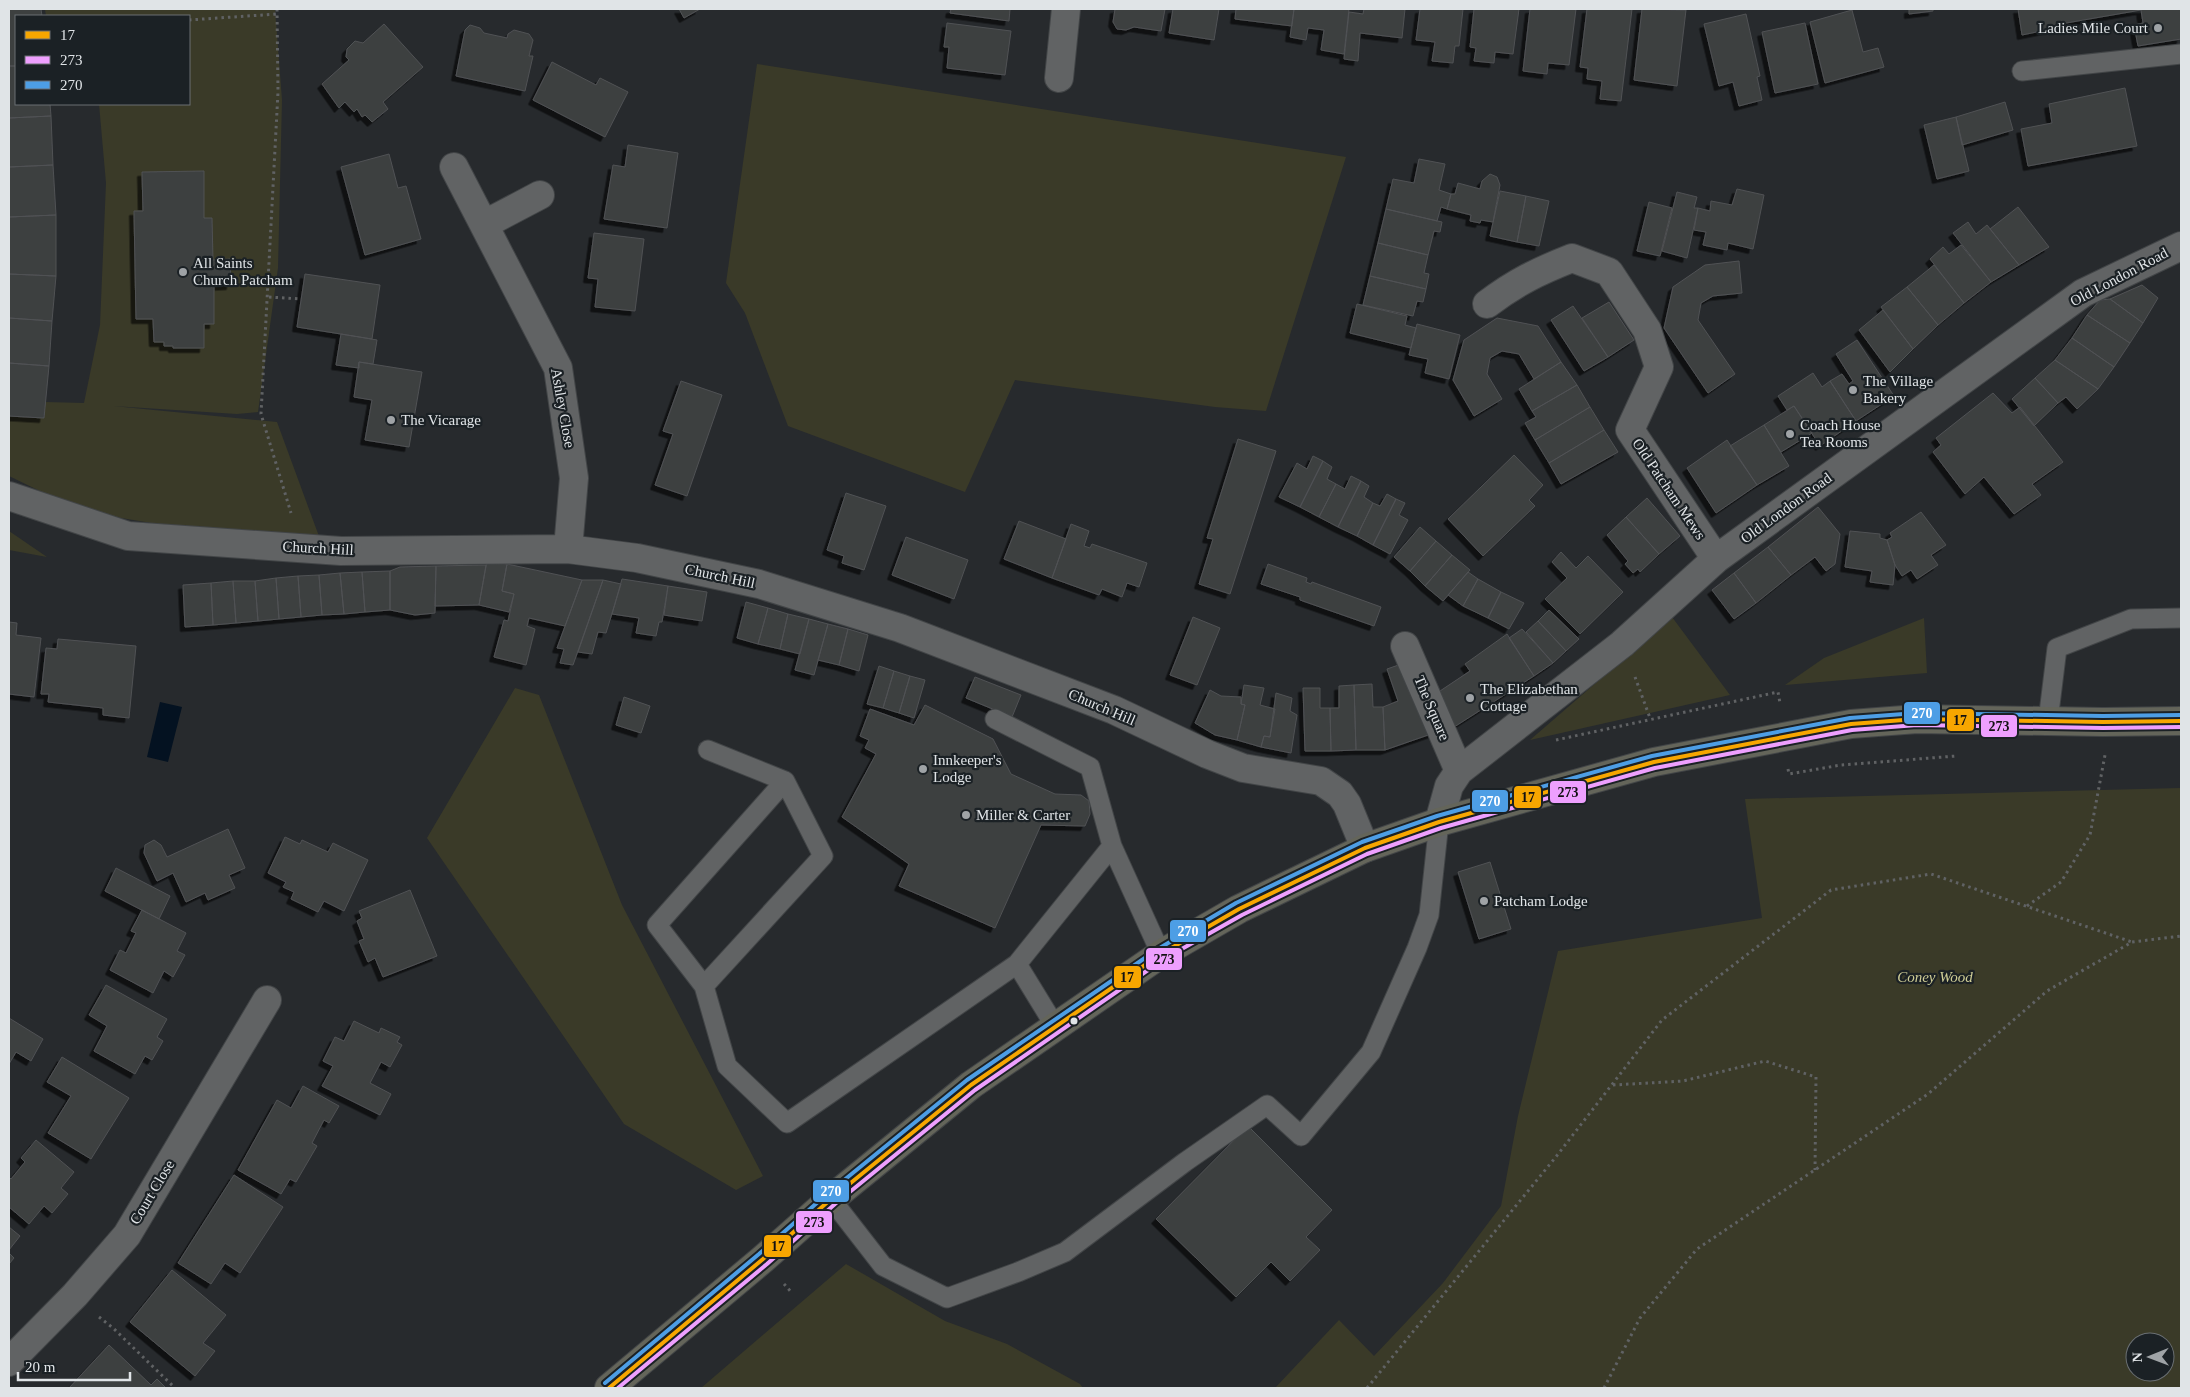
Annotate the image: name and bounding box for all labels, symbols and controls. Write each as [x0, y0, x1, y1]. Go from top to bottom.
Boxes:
legend [15, 15, 190, 105]
place label: Ladies Mile Court [2038, 20, 2149, 36]
marker: Ladies Mile Court [2152, 22, 2164, 34]
text: 17 [60, 27, 76, 43]
text: 273 [60, 52, 83, 68]
text: 270 [60, 77, 83, 93]
street label: Old London Road [2067, 244, 2171, 309]
place label: All Saints Church Patcham [193, 255, 293, 288]
marker: All Saints Church Patcham [177, 266, 189, 278]
street label: Ashley Close [548, 367, 578, 449]
place label: The Village Bakery [1863, 373, 1933, 406]
marker: The Village Bakery [1847, 384, 1859, 396]
place label: The Vicarage [401, 412, 481, 428]
marker: The Vicarage [385, 414, 397, 426]
place label: Coach House Tea Rooms [1800, 417, 1881, 450]
marker: Coach House Tea Rooms [1784, 428, 1796, 440]
street label: Old Patcham Mews [1629, 435, 1709, 543]
street label: Old London Road [1737, 469, 1835, 546]
street label: Church Hill [282, 538, 354, 558]
street label: Church Hill [683, 561, 757, 591]
street label: The Square [1411, 673, 1453, 743]
place label: The Elizabethan Cottage [1480, 681, 1578, 714]
street label: Church Hill [1066, 686, 1138, 728]
marker: The Elizabethan Cottage [1464, 692, 1476, 704]
line badge: 270 [1903, 701, 1941, 725]
text: 270 [1912, 706, 1933, 721]
line badge: 17 [1946, 708, 1975, 732]
text: 17 [1953, 713, 1967, 728]
line badge: 273 [1980, 714, 2018, 738]
text: 273 [1989, 719, 2010, 734]
place label: Innkeeper's Lodge [933, 752, 1002, 785]
marker: Innkeeper's Lodge [917, 763, 929, 775]
line badge: 273 [1549, 780, 1587, 804]
line badge: 17 [1513, 785, 1542, 809]
text: 273 [1558, 785, 1579, 800]
line badge: 270 [1471, 789, 1509, 813]
text: 17 [1521, 790, 1535, 805]
text: 270 [1480, 794, 1501, 809]
place label: Miller & Carter [976, 807, 1070, 823]
marker: Miller & Carter [960, 809, 972, 821]
place label: Patcham Lodge [1494, 893, 1588, 909]
marker: Patcham Lodge [1478, 895, 1490, 907]
line badge: 270 [1169, 919, 1207, 943]
text: 270 [1178, 924, 1199, 939]
line badge: 273 [1145, 947, 1183, 971]
text: 273 [1154, 952, 1175, 967]
line badge: 17 [1113, 965, 1142, 989]
park label: Coney Wood [1897, 969, 1973, 985]
text: 17 [1120, 970, 1134, 985]
unlabelled marker [1069, 1016, 1079, 1026]
street label: Court Close [127, 1157, 178, 1227]
line badge: 270 [812, 1179, 850, 1203]
text: 270 [821, 1184, 842, 1199]
line badge: 273 [795, 1210, 833, 1234]
text: 273 [804, 1215, 825, 1230]
line badge: 17 [763, 1234, 792, 1258]
text: 17 [771, 1239, 785, 1254]
north arrow [2125, 1332, 2175, 1382]
scale bar [18, 1350, 130, 1382]
text: N [2130, 1352, 2145, 1362]
text: 20 m [25, 1359, 56, 1375]

